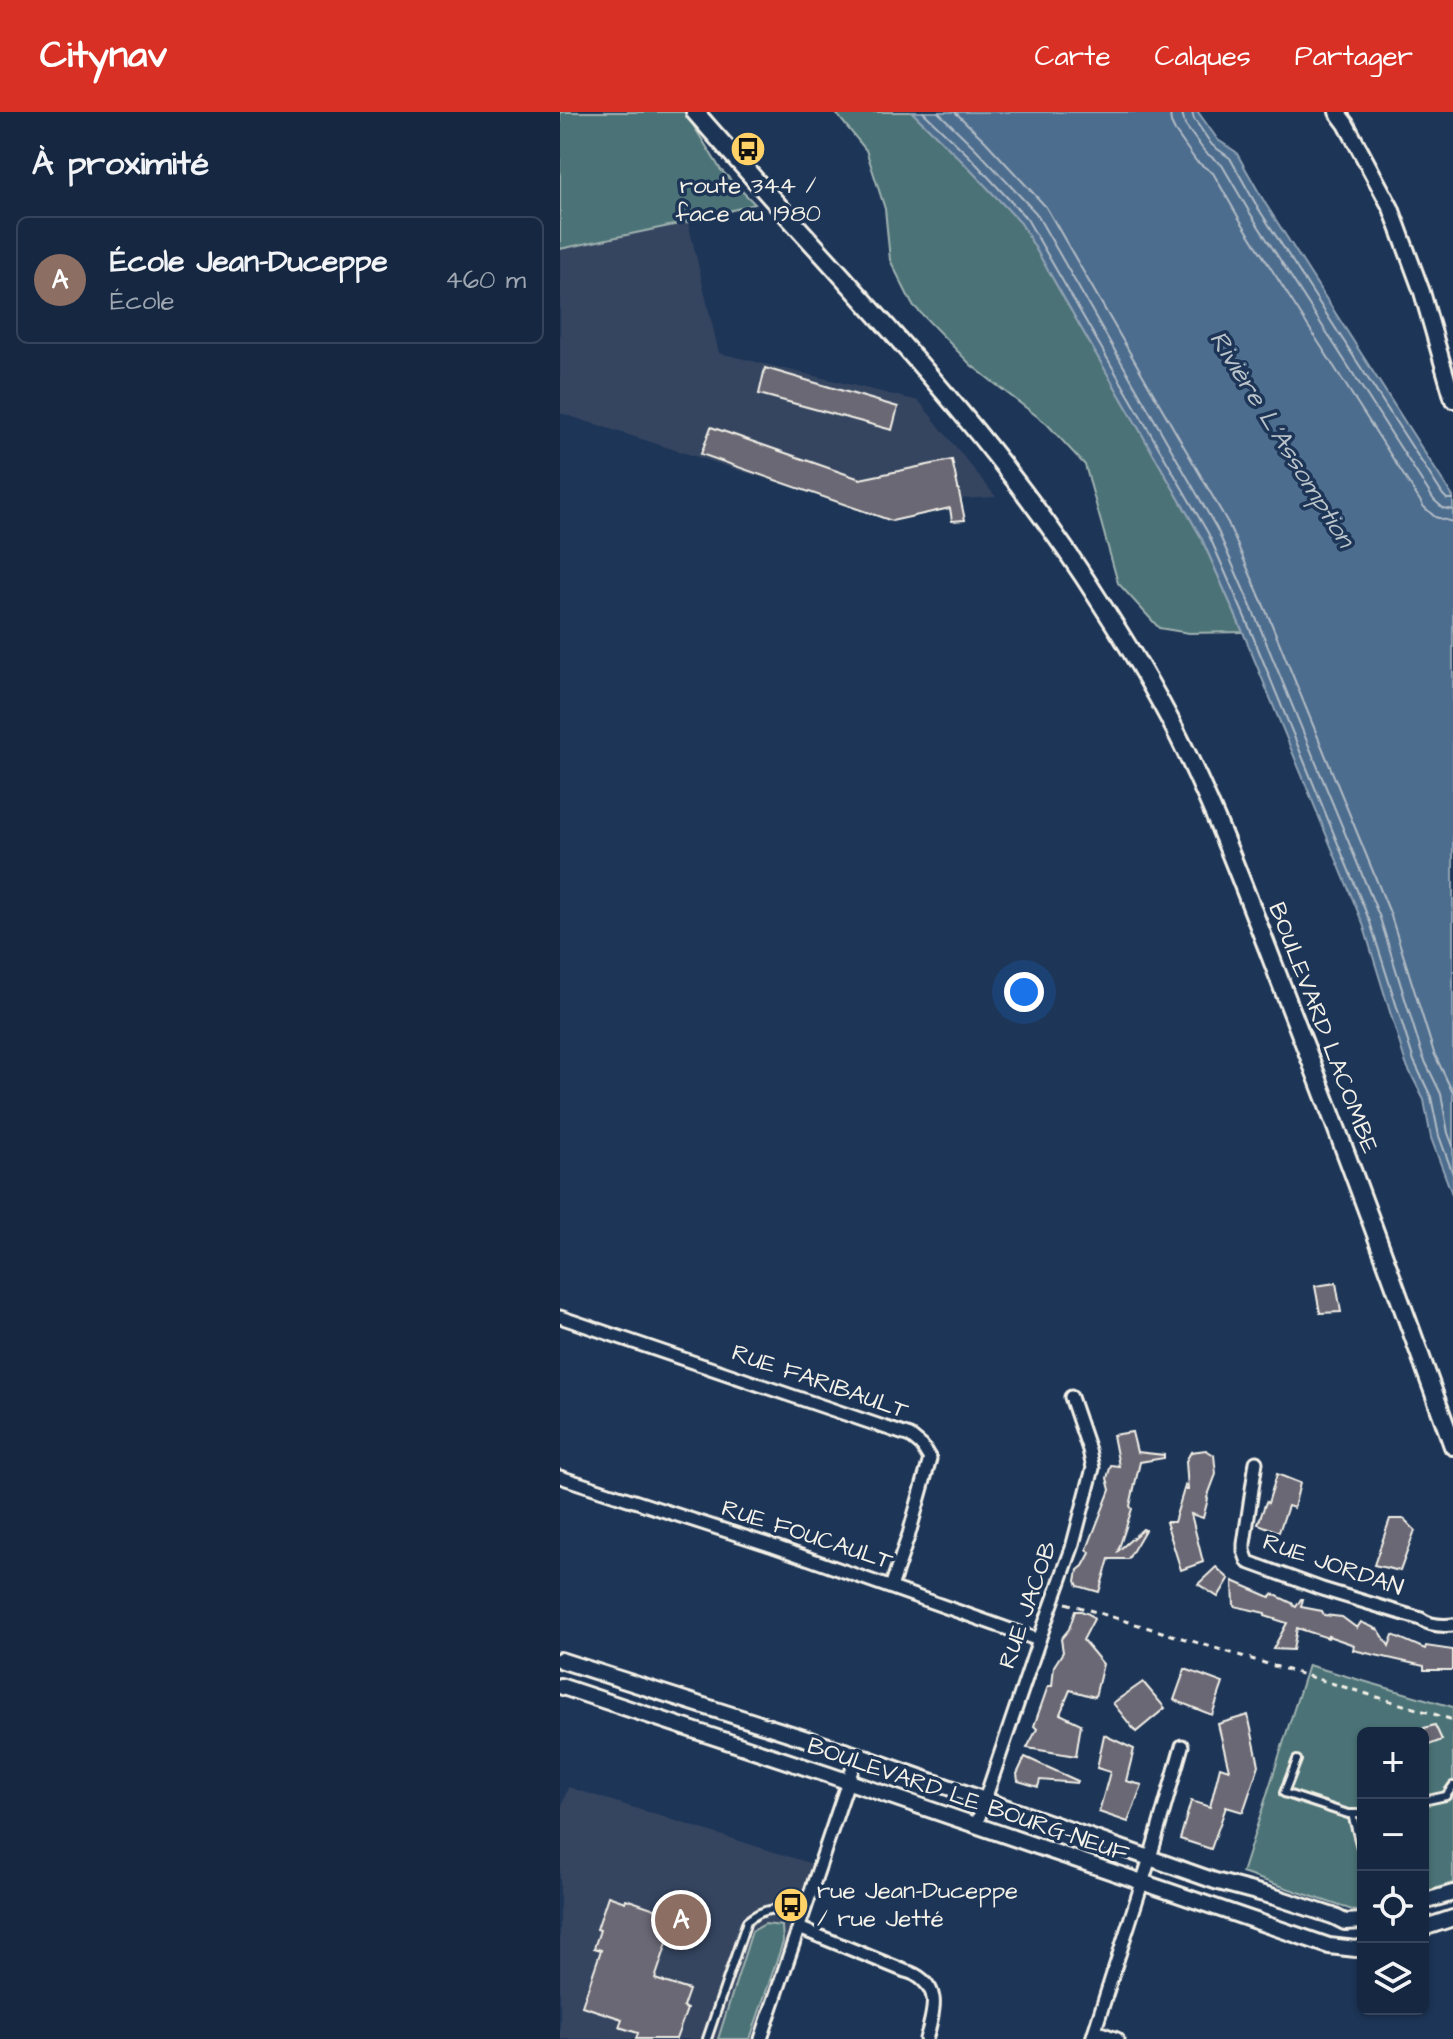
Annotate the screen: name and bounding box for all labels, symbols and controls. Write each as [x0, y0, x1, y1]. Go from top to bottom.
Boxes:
text: Citynav [40, 30, 167, 82]
text: Carte [1035, 37, 1111, 76]
text: Calques [1155, 37, 1251, 76]
text: Partager [1295, 37, 1413, 76]
bus stop icon: route 344 / face au 1980 [729, 130, 767, 168]
text: À proximité [32, 140, 209, 188]
place label: route 344 / face au 1980 [675, 169, 821, 231]
text: École Jean-Duceppe [110, 241, 388, 283]
text: A [52, 262, 68, 298]
text: 460 m [445, 262, 526, 298]
text: École [110, 283, 175, 319]
water label: Rivière L'Assomption [1201, 324, 1364, 556]
street label: BOULEVARD LACOMBE [1259, 898, 1387, 1158]
your location [1004, 972, 1044, 1012]
street label: RUE FARIBAULT [727, 1336, 913, 1428]
street label: RUE FOUCAULT [717, 1491, 897, 1579]
street label: RUE JORDAN [1258, 1525, 1408, 1605]
street label: RUE JACOB [990, 1537, 1066, 1673]
map controls [1357, 1727, 1429, 2015]
button: + [1357, 1727, 1429, 1799]
street label: BOULEVARD LE BOURG-NEUF [803, 1729, 1134, 1871]
button: − [1357, 1799, 1429, 1871]
button: locate [1357, 1871, 1429, 1943]
place label: rue Jean-Duceppe / rue Jetté [817, 1874, 1018, 1936]
bus stop icon: rue Jean-Duceppe / rue Jetté [772, 1886, 810, 1924]
pin: A [655, 1890, 707, 1950]
button: layers [1357, 1943, 1429, 2015]

